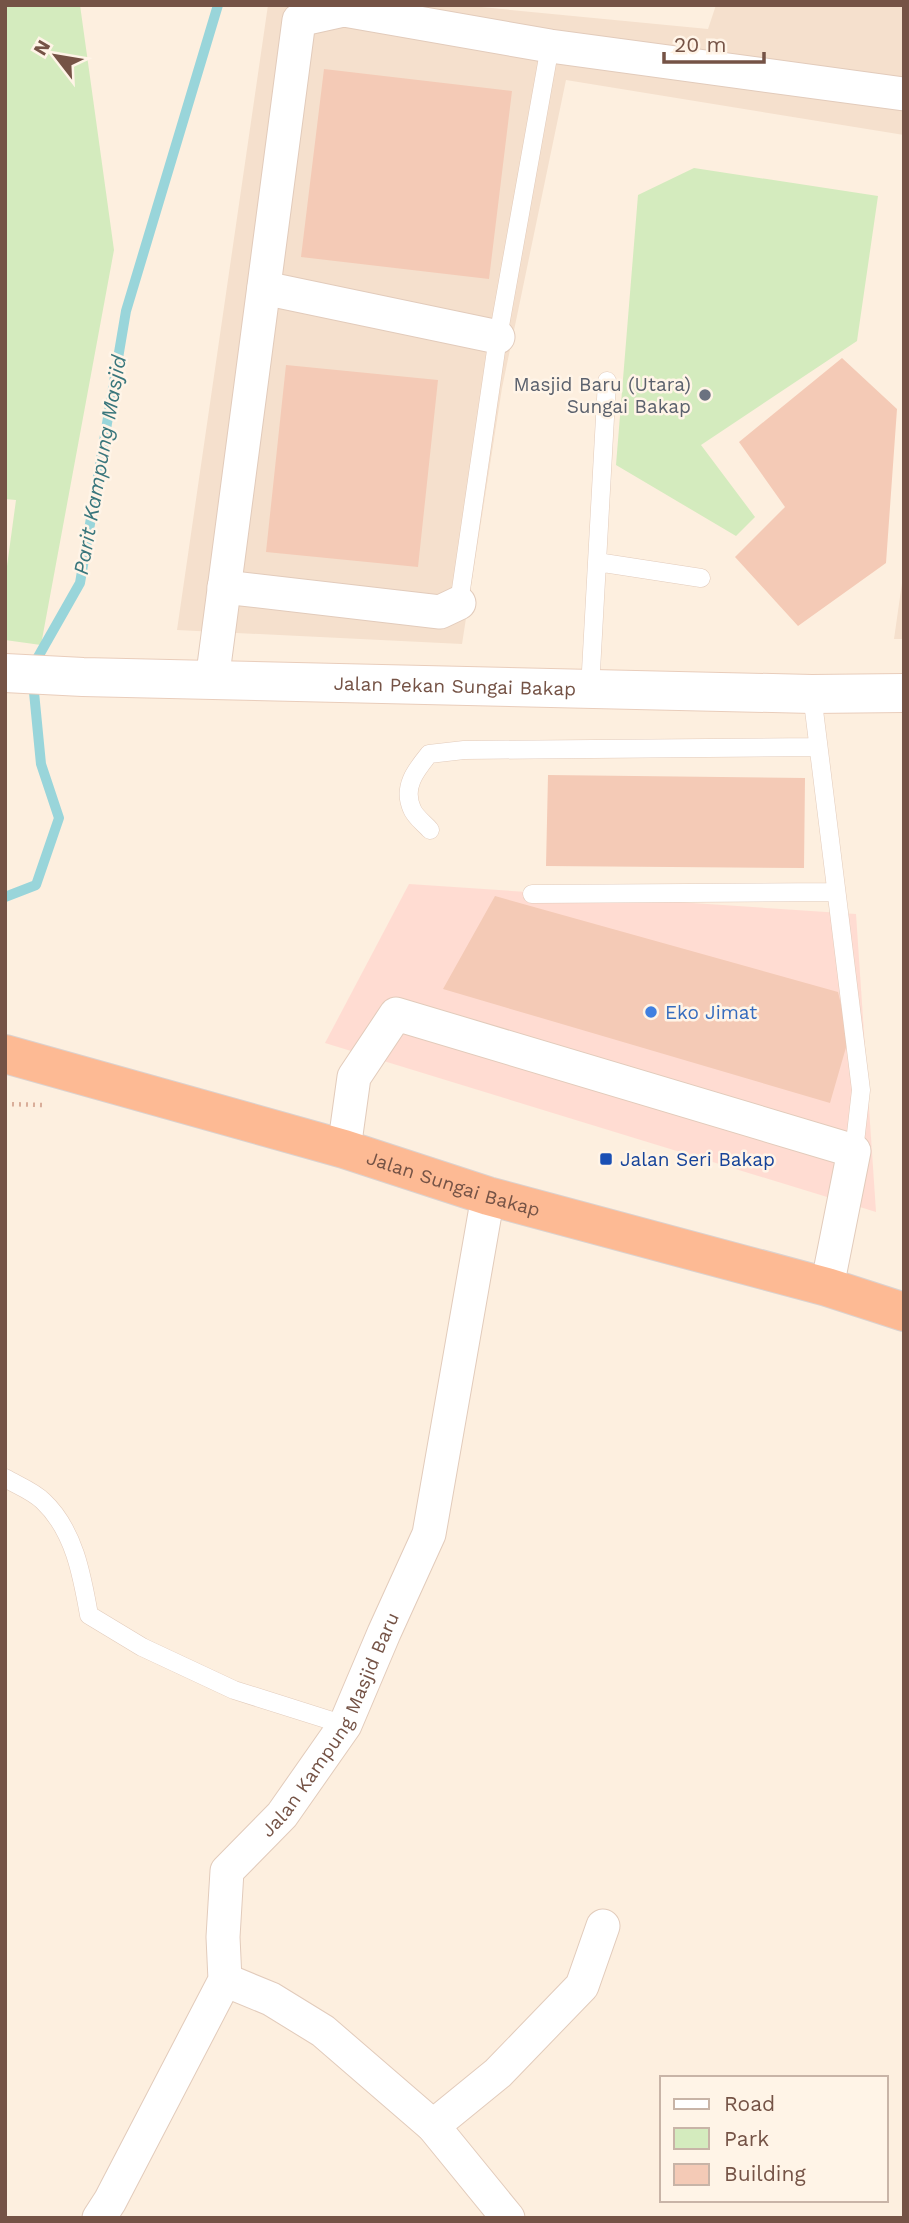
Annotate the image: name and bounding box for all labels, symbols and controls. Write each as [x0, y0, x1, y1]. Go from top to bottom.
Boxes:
north arrow [21, 21, 91, 91]
scale bar [664, 21, 764, 65]
text: 20 m [674, 32, 726, 57]
text: N [28, 36, 55, 59]
water label: Parit Kampung Masjid [68, 352, 131, 577]
place label: Masjid Baru (Utara) Sungai Bakap [514, 373, 691, 418]
marker: Masjid Baru (Utara) Sungai Bakap [697, 387, 713, 403]
street label: Jalan Pekan Sungai Bakap [333, 672, 576, 700]
place label: Eko Jimat [665, 1001, 757, 1024]
marker: Eko Jimat [643, 1004, 659, 1020]
street label: Jalan Sungai Bakap [364, 1146, 543, 1222]
place label: Jalan Seri Bakap [620, 1148, 775, 1171]
marker: Jalan Seri Bakap [598, 1151, 614, 1167]
street label: Jalan Kampung Masjid Baru [256, 1609, 404, 1842]
legend [660, 2076, 888, 2202]
text: Road [724, 2091, 775, 2116]
text: Park [724, 2126, 769, 2151]
text: Building [724, 2161, 806, 2186]

